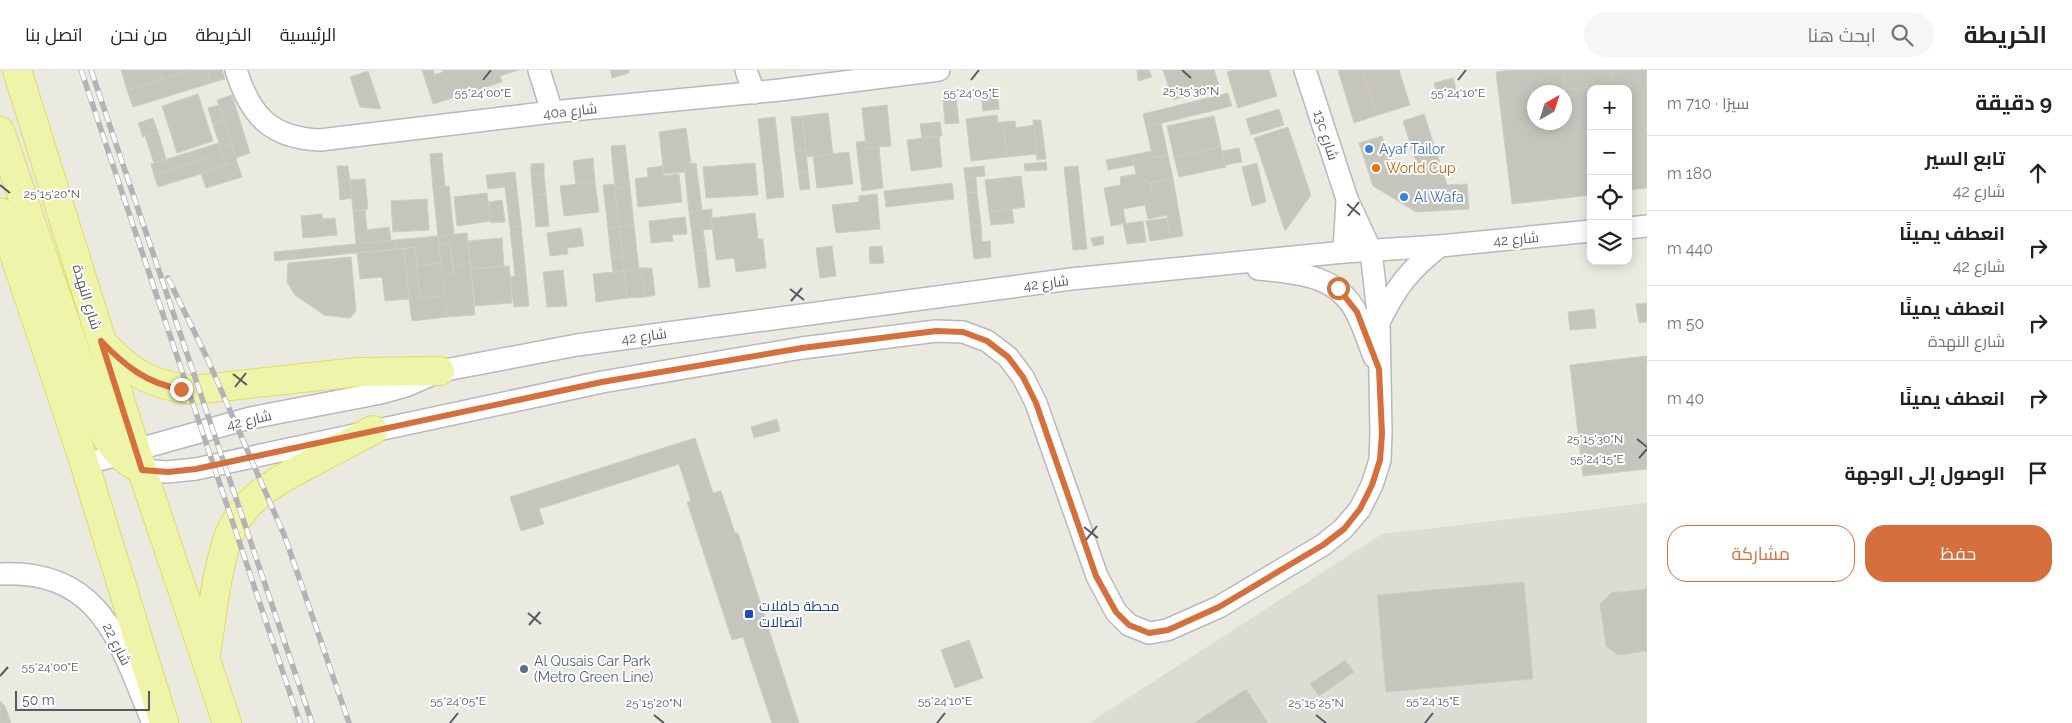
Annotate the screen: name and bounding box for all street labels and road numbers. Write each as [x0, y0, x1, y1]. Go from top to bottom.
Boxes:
street label: 40a شارع [542, 100, 598, 123]
street label: 13c شارع [1309, 108, 1342, 162]
street label: شارع 42 [1493, 229, 1540, 250]
street label: شارع النهدة [69, 262, 104, 332]
street label: شارع 42 [1022, 272, 1070, 295]
street label: شارع 42 [620, 325, 668, 348]
street label: شارع 42 [225, 407, 273, 434]
street label: شارع 22 [99, 620, 134, 668]

